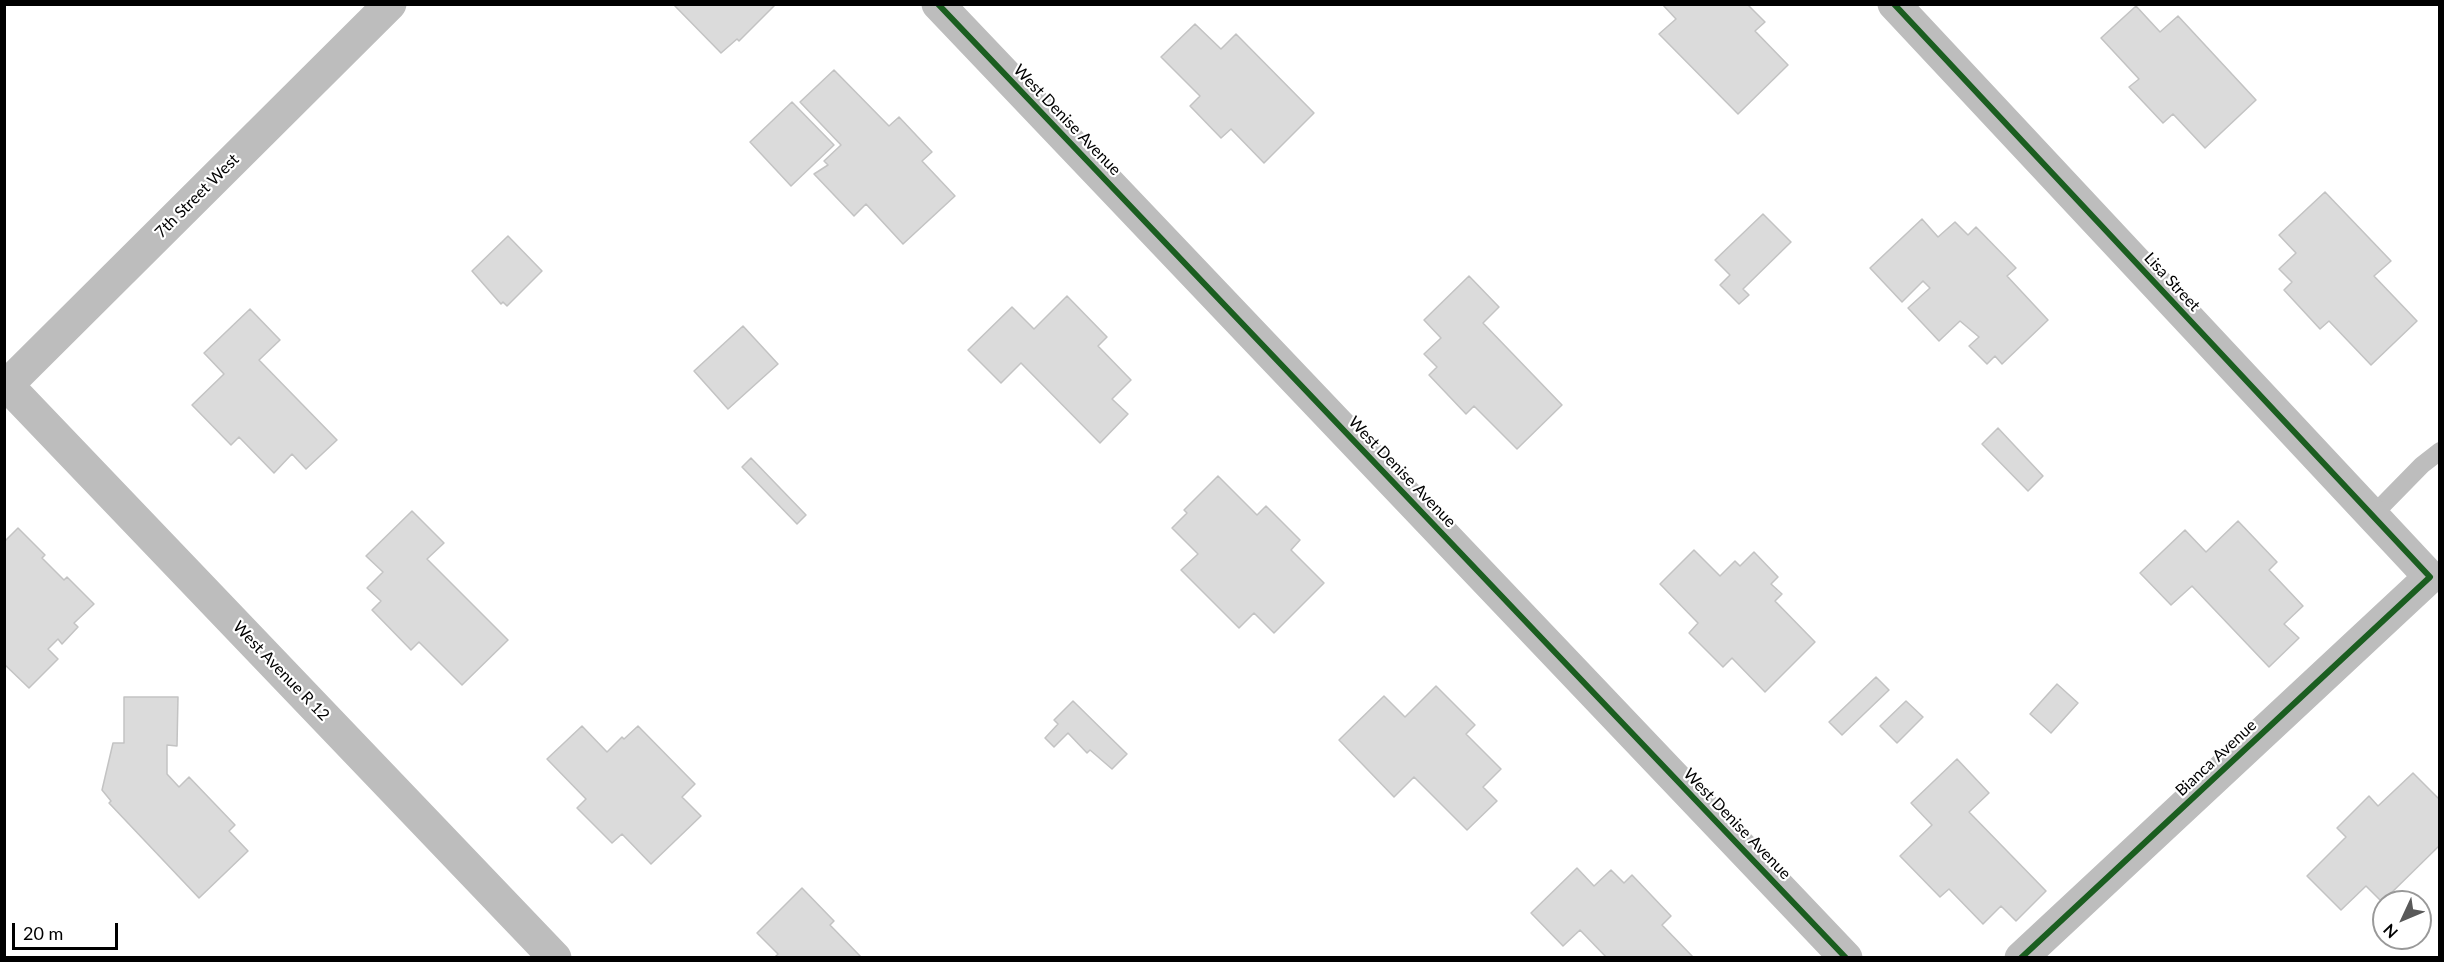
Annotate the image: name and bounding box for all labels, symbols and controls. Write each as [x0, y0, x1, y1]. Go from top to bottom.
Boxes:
street label: West Denise Avenue [1009, 61, 1125, 179]
street label: 7th Street West [151, 150, 243, 242]
street label: Lisa Street [2140, 249, 2204, 315]
street label: West Denise Avenue [1344, 413, 1460, 531]
street label: West Avenue R 12 [229, 617, 333, 725]
street label: Bianca Avenue [2172, 716, 2260, 800]
street label: West Denise Avenue [1679, 765, 1795, 883]
north arrow [2372, 890, 2432, 950]
scale bar [15, 911, 122, 949]
text: N [2379, 920, 2401, 943]
text: 20 m [23, 922, 63, 944]

